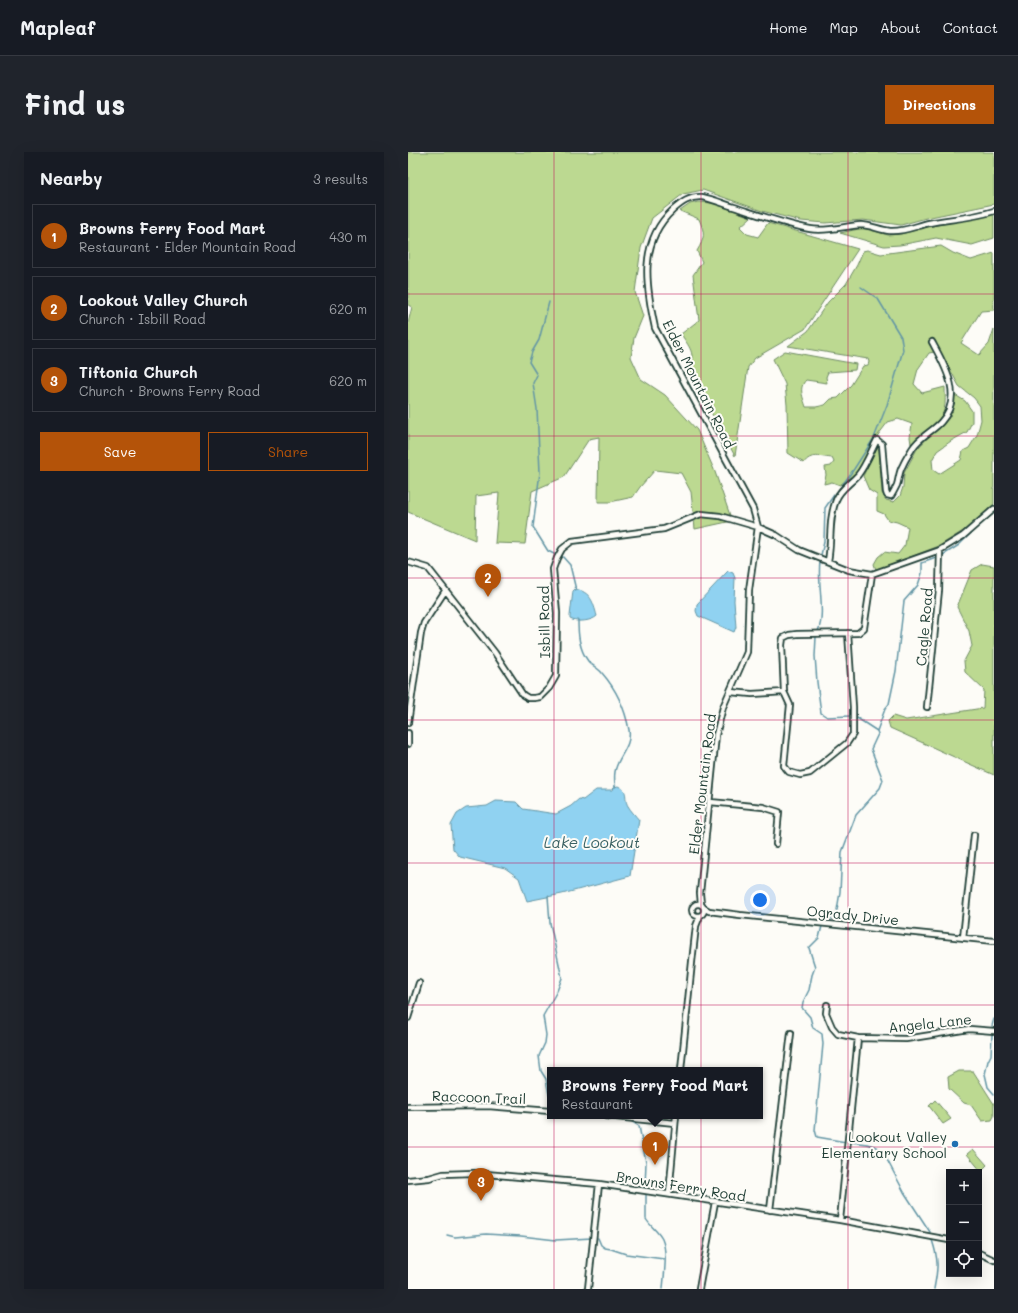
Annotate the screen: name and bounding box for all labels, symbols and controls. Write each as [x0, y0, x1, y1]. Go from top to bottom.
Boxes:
text: Mapleaf [20, 15, 95, 40]
text: Home [769, 18, 807, 37]
text: Map [829, 18, 858, 37]
text: About [880, 18, 921, 37]
text: Contact [943, 18, 998, 37]
button: Directions [885, 85, 994, 124]
text: Find us [24, 86, 125, 122]
text: Nearby [40, 167, 102, 189]
text: 3 results [313, 170, 368, 187]
text: Browns Ferry Food Mart [79, 218, 265, 238]
text: 1 [51, 228, 57, 245]
text: 430 m [329, 228, 367, 245]
text: Restaurant · Elder Mountain Road [79, 238, 296, 255]
text: Lookout Valley Church [79, 290, 247, 310]
text: 2 [50, 300, 58, 317]
text: 620 m [329, 300, 367, 317]
text: Church · Isbill Road [79, 310, 206, 327]
street label: Elder Mountain Road [658, 317, 740, 452]
text: Tiftonia Church [79, 362, 197, 382]
text: 3 [50, 372, 58, 389]
text: 620 m [329, 372, 367, 389]
text: Church · Browns Ferry Road [79, 382, 260, 399]
button: Save [40, 432, 200, 471]
button: Share [208, 432, 368, 471]
pin: 2 [475, 564, 501, 597]
street label: Isbill Road [534, 585, 554, 658]
street label: Cagle Road [911, 587, 937, 667]
street label: Elder Mountain Road [684, 712, 720, 856]
water label: Lake Lookout [544, 832, 640, 852]
your location [750, 890, 770, 910]
street label: Ogrady Drive [806, 901, 900, 929]
street label: Angela Lane [888, 1009, 972, 1037]
popup [547, 1067, 763, 1119]
text: Browns Ferry Food Mart [562, 1075, 748, 1095]
street label: Raccoon Trail [432, 1086, 526, 1108]
text: Restaurant [562, 1095, 633, 1112]
place label: Lookout Valley Elementary School [821, 1127, 947, 1162]
pin: 1 [642, 1132, 668, 1165]
marker: Lookout Valley Elementary School [950, 1139, 960, 1149]
street label: Browns Ferry Road [615, 1166, 747, 1206]
pin: 3 [468, 1168, 494, 1201]
map controls [946, 1169, 982, 1277]
button: + [946, 1169, 982, 1205]
button: − [946, 1205, 982, 1241]
button: locate [946, 1241, 982, 1277]

